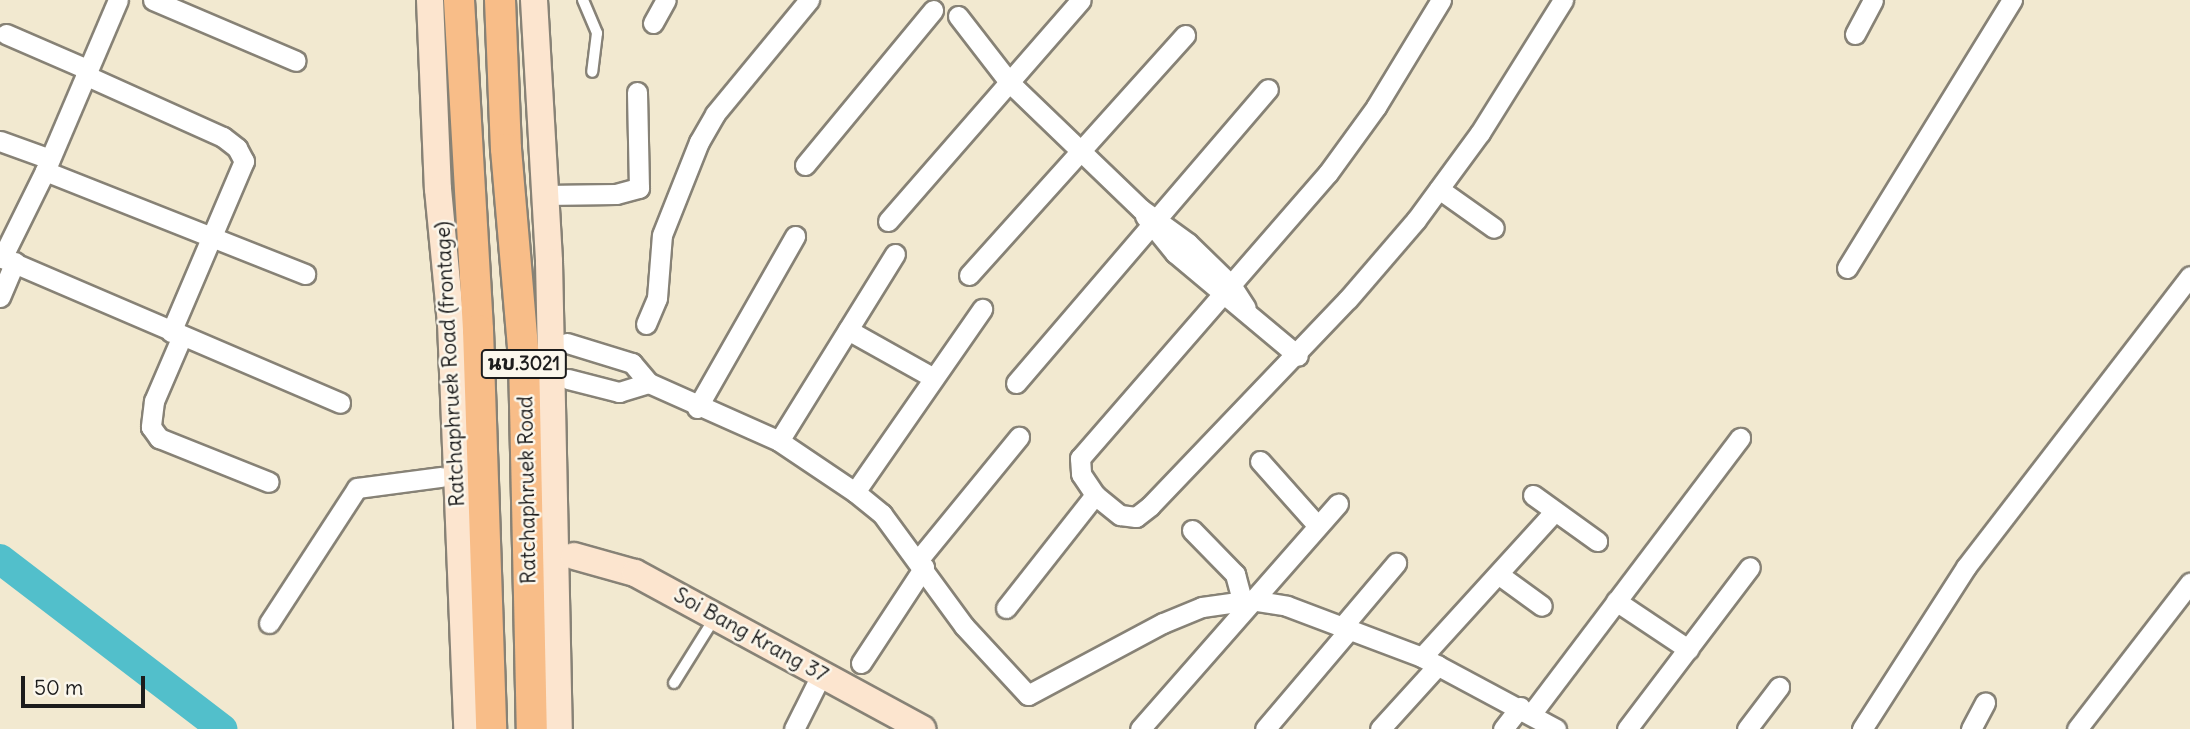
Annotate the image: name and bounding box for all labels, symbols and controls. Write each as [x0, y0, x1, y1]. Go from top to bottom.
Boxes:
street label: Ratchaphruek Road (frontage) [430, 221, 470, 507]
road number: นบ.3021 [480, 348, 568, 380]
street label: Ratchaphruek Road [513, 396, 541, 584]
street label: Soi Bang Krang 37 [670, 582, 832, 688]
scale bar [24, 662, 149, 706]
text: 50 m [34, 674, 83, 701]

